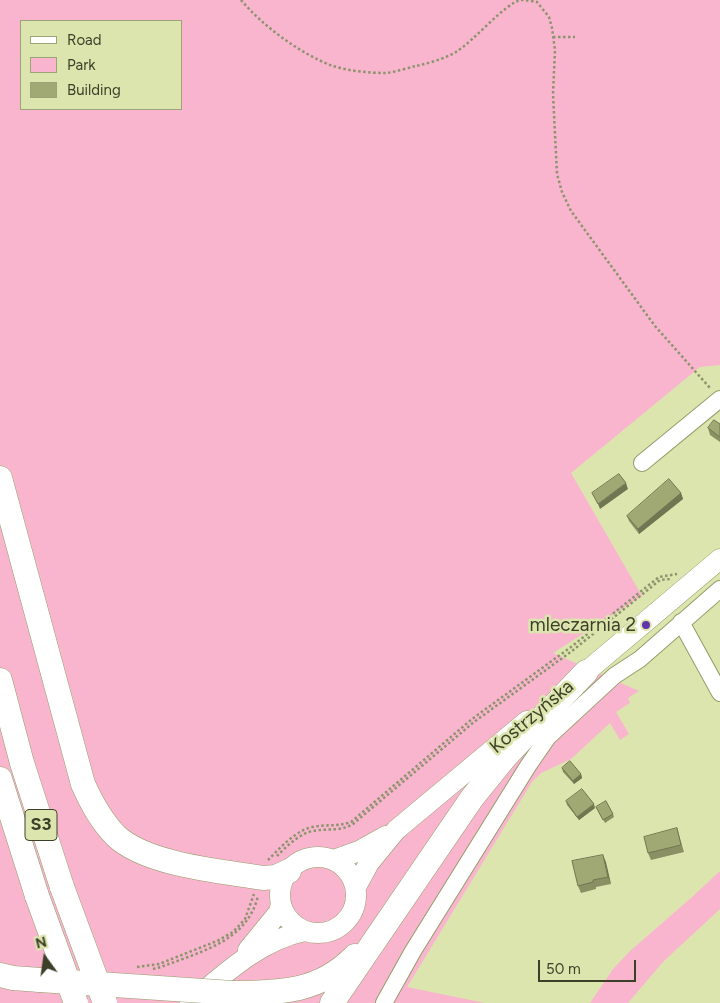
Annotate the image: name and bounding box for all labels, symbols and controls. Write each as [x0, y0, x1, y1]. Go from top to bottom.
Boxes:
legend [20, 20, 182, 110]
text: Road [67, 31, 102, 49]
text: Park [67, 56, 96, 74]
text: Building [67, 81, 121, 99]
place label: mleczarnia 2 [530, 614, 636, 636]
marker: mleczarnia 2 [640, 619, 652, 631]
street label: Kostrzyńska [485, 675, 579, 759]
road number: S3 [25, 810, 57, 840]
north arrow [20, 933, 70, 983]
text: N [34, 933, 49, 953]
scale bar [540, 950, 638, 982]
text: 50 m [546, 960, 581, 978]

